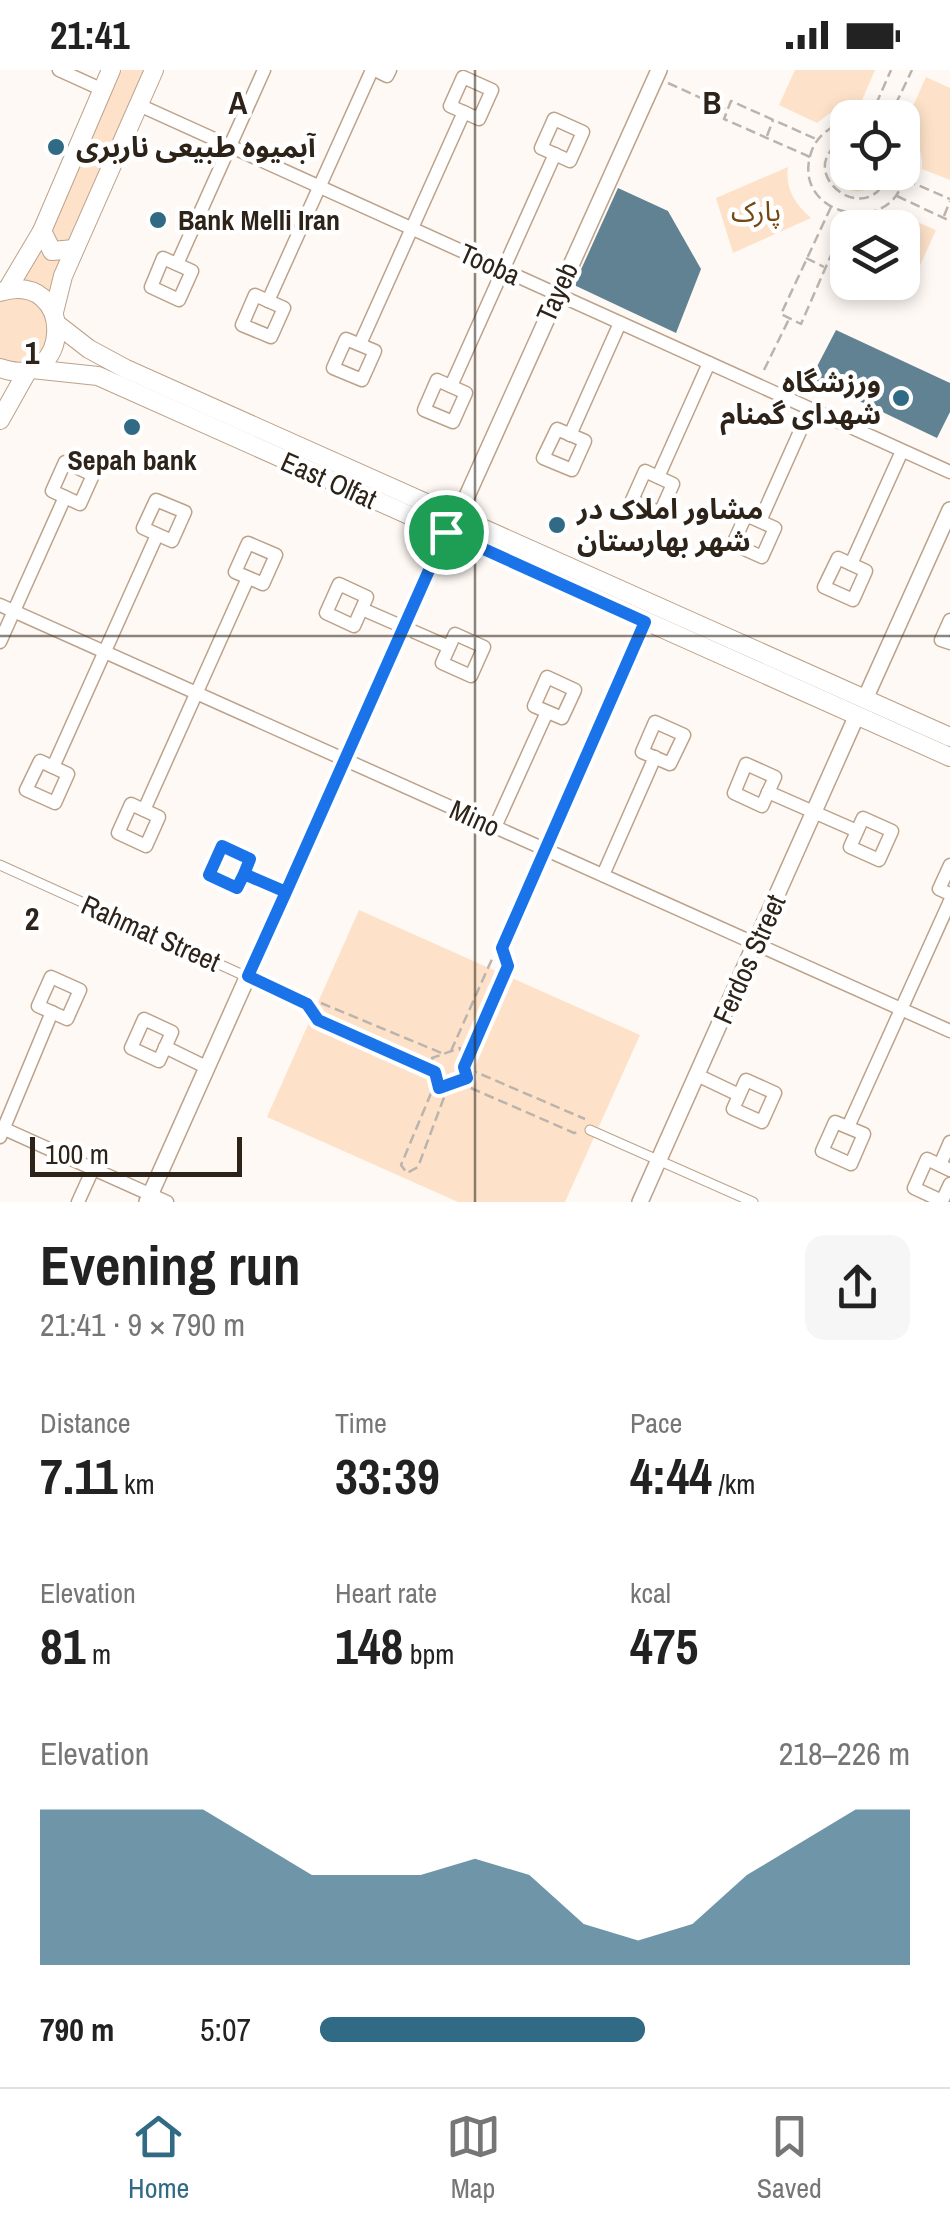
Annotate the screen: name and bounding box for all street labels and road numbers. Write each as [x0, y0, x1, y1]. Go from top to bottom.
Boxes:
street label: Tooba [454, 234, 527, 294]
street label: Tayeb [527, 256, 587, 328]
street label: East Olfat [275, 442, 383, 518]
street label: Mino [444, 790, 506, 846]
street label: Rahmat Street [76, 886, 226, 980]
street label: Ferdos Street [704, 888, 794, 1030]

